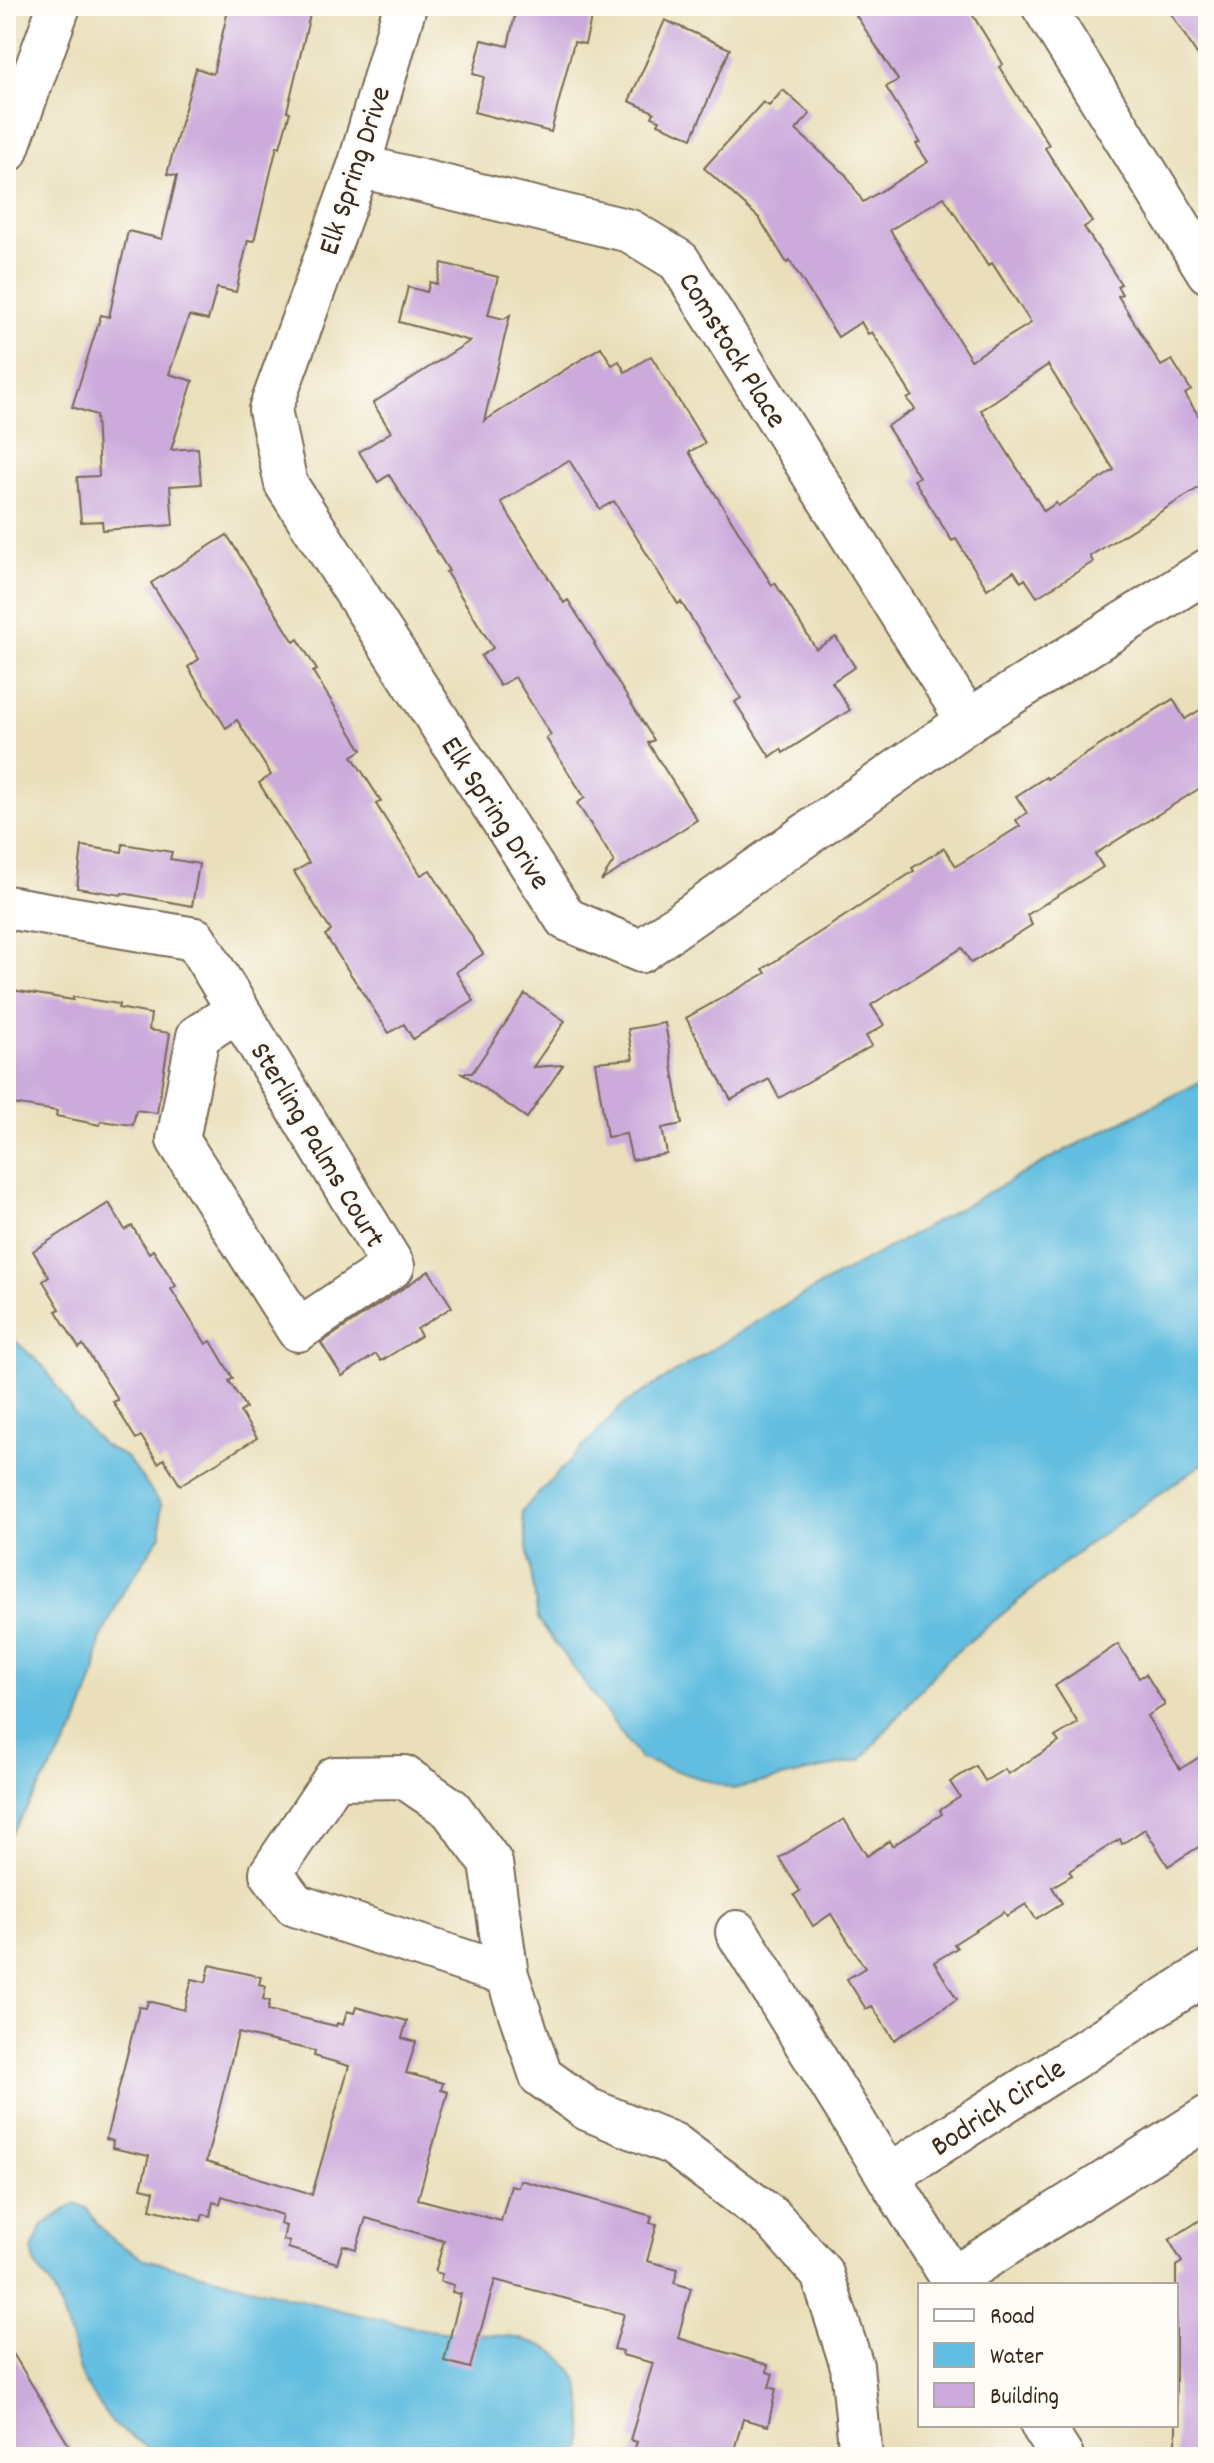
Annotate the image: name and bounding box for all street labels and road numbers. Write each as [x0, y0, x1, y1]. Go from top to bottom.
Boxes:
street label: Elk Spring Drive [310, 81, 405, 261]
street label: Comstock Place [665, 265, 795, 438]
street label: Elk Spring Drive [427, 729, 559, 900]
street label: Sterling Palms Court [237, 1035, 394, 1257]
street label: Bodrick Circle [923, 2050, 1075, 2170]

